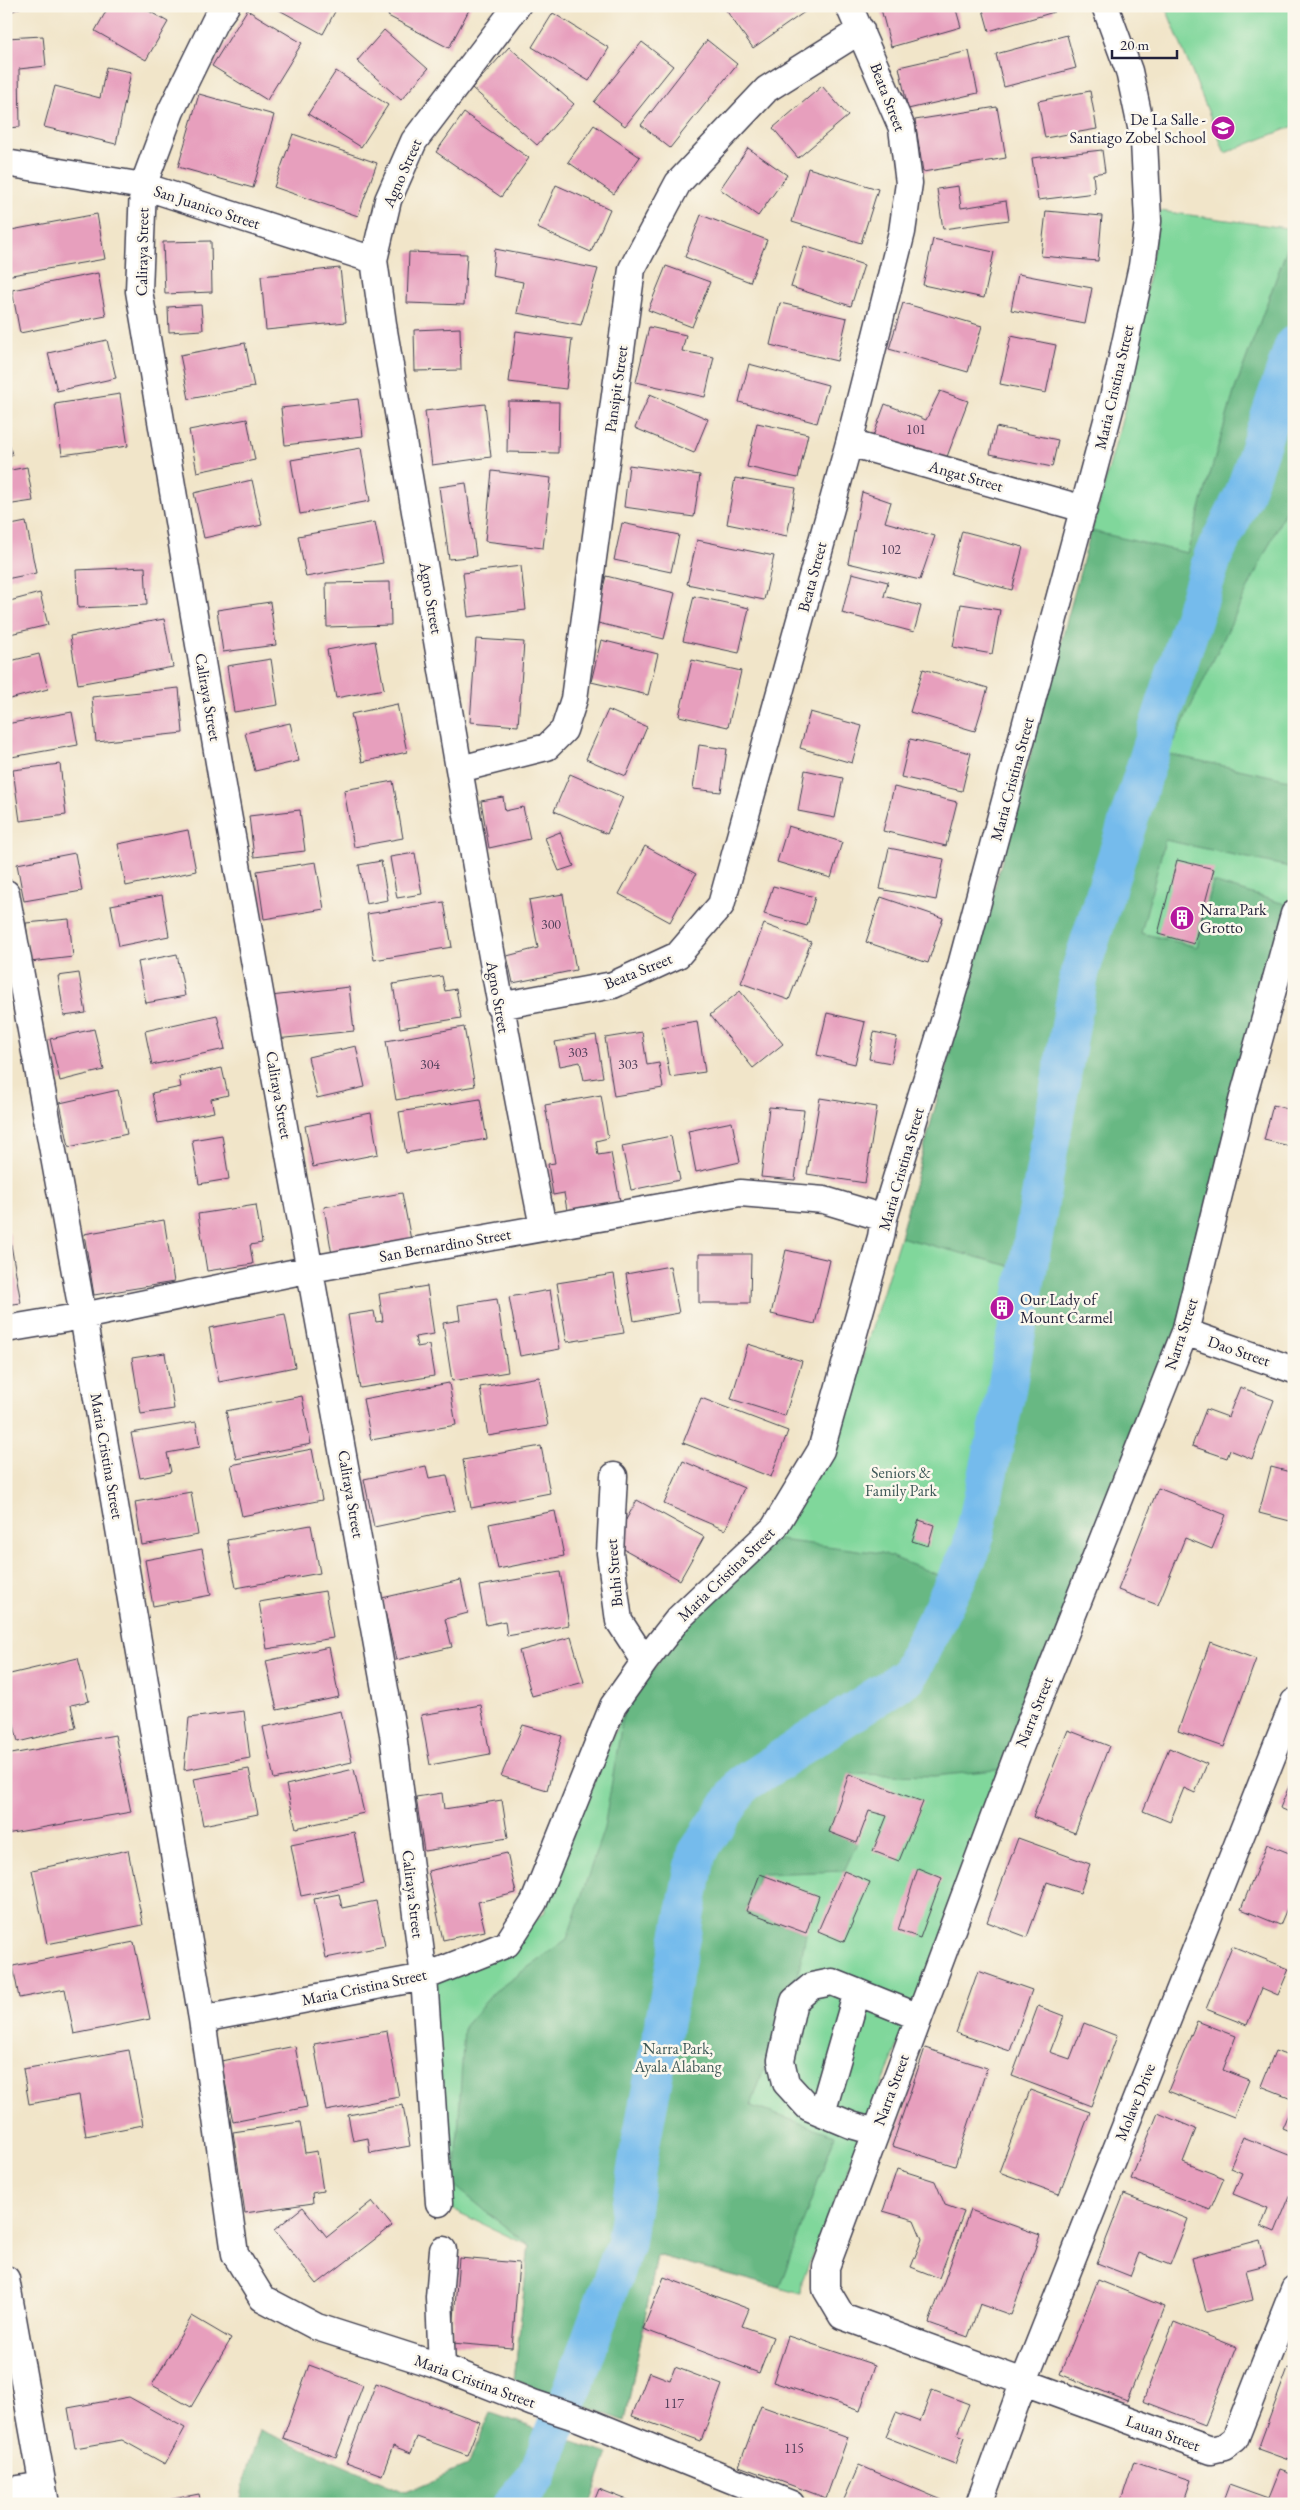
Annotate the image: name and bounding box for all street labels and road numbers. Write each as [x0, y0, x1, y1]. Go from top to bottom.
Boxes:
street label: Beata Street [865, 60, 911, 134]
street label: Agno Street [377, 135, 426, 211]
street label: San Juanico Street [151, 180, 263, 234]
street label: Caliraya Street [131, 208, 153, 296]
street label: Maria Cristina Street [1089, 323, 1139, 451]
street label: Pansipit Street [600, 344, 632, 434]
street label: Angat Street [925, 455, 1006, 497]
street label: Beata Street [793, 540, 831, 614]
street label: Agno Street [414, 559, 448, 636]
street label: Caliraya Street [190, 652, 226, 742]
street label: Maria Cristina Street [985, 715, 1039, 843]
street label: Beata Street [601, 948, 675, 994]
street label: Agno Street [481, 958, 515, 1035]
street label: Caliraya Street [261, 1050, 297, 1140]
street label: Maria Cristina Street [873, 1105, 929, 1233]
street label: San Bernardino Street [378, 1223, 512, 1267]
street label: Narra Street [1160, 1295, 1202, 1373]
street label: Dao Street [1205, 1331, 1273, 1371]
street label: Maria Cristina Street [86, 1392, 128, 1520]
street label: Caliraya Street [333, 1449, 369, 1539]
street label: Maria Cristina Street [673, 1522, 779, 1626]
street label: Buhi Street [601, 1538, 627, 1608]
street label: Narra Street [1010, 1674, 1058, 1750]
street label: Caliraya Street [397, 1849, 429, 1939]
street label: Maria Cristina Street [300, 1964, 428, 2010]
street label: Narra Street [868, 2051, 914, 2129]
street label: Molave Drive [1110, 2060, 1160, 2144]
street label: Maria Cristina Street [412, 2349, 538, 2413]
street label: Lauan Street [1123, 2410, 1203, 2456]

